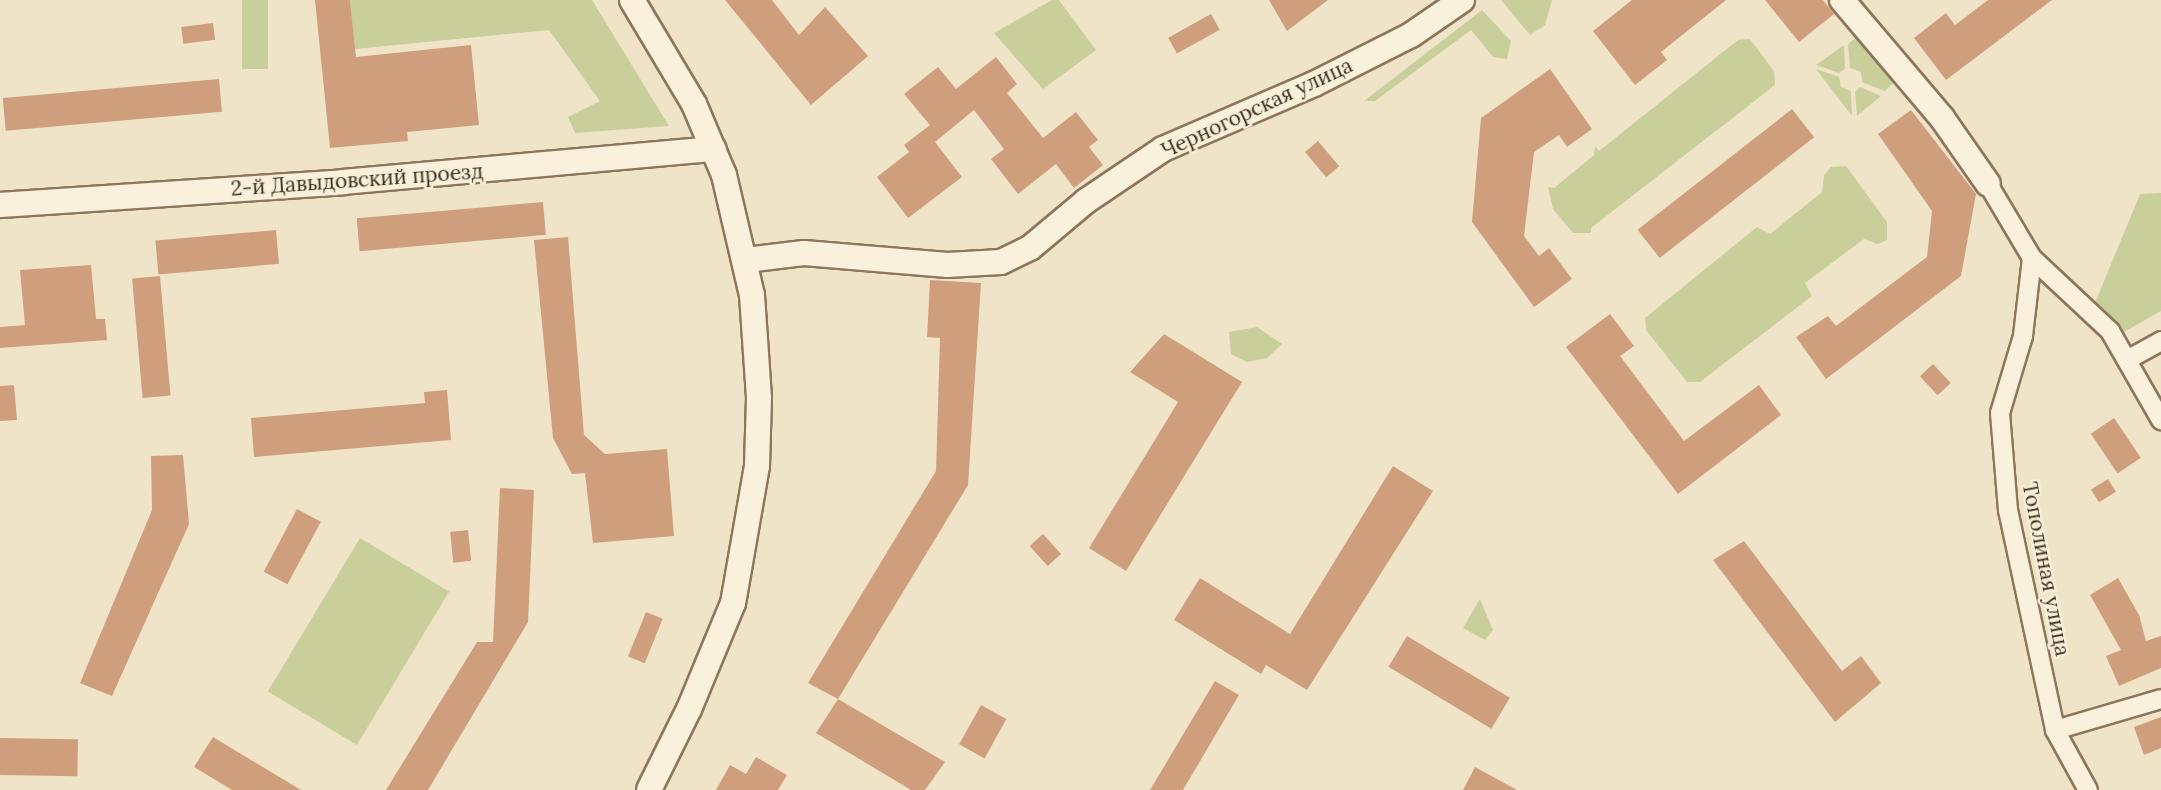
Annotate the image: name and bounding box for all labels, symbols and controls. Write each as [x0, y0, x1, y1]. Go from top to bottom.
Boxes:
street label: Черногорская улица [1157, 53, 1357, 163]
street label: 2-й Давыдовский проезд [230, 159, 484, 201]
street label: Тополиная улица [2017, 480, 2075, 658]

